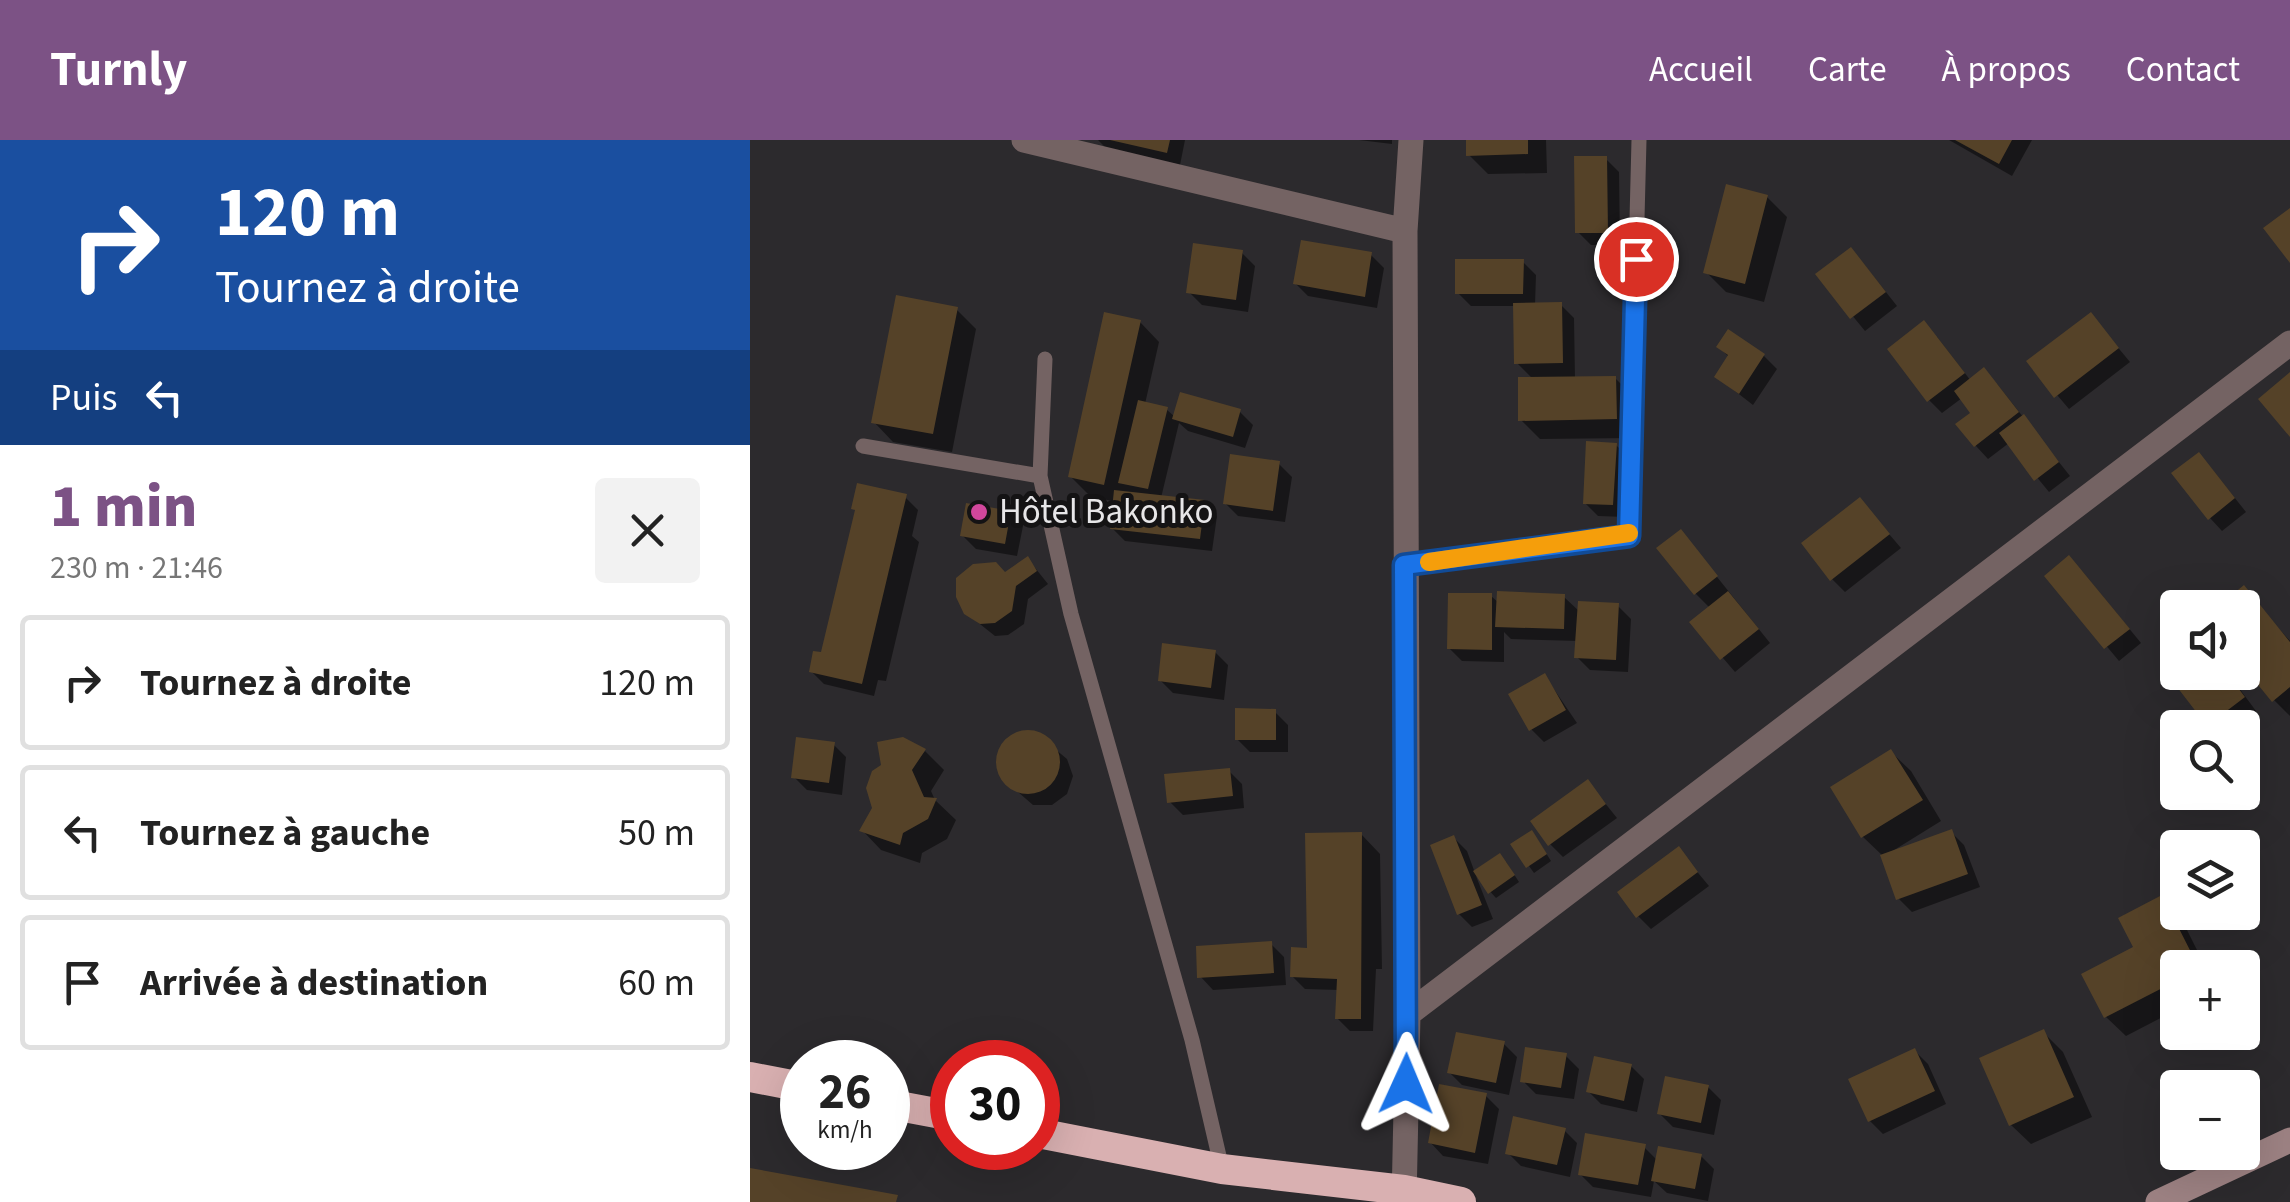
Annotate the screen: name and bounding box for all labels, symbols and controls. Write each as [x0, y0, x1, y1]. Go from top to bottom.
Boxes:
text: Turnly [50, 36, 187, 104]
text: Accueil [1649, 45, 1753, 95]
text: Carte [1808, 45, 1887, 95]
text: À propos [1942, 45, 2071, 95]
text: Contact [2126, 45, 2240, 95]
text: 120 m [215, 163, 400, 263]
icon: right [50, 180, 180, 310]
pin [1594, 217, 1679, 302]
icon: arrive [1609, 232, 1664, 287]
text: Tournez à droite [215, 256, 520, 320]
icon: left [137, 370, 192, 425]
text: Puis [50, 371, 117, 425]
text: 1 min [50, 465, 197, 550]
button: close [595, 478, 700, 583]
place label: Hôtel Bakonko [999, 487, 1214, 537]
marker: Hôtel Bakonko [968, 501, 990, 523]
text: 230 m · 21:46 [50, 545, 223, 591]
map controls [2160, 590, 2260, 1170]
button: sound [2160, 590, 2260, 690]
icon: right [55, 655, 110, 710]
text: Tournez à droite [140, 656, 412, 710]
text: 120 m [599, 656, 695, 710]
button: search [2160, 710, 2260, 810]
icon: left [55, 805, 110, 860]
text: Tournez à gauche [140, 806, 430, 860]
text: 50 m [618, 806, 695, 860]
button: layers [2160, 830, 2260, 930]
button: + [2160, 950, 2260, 1050]
icon: arrive [55, 955, 110, 1010]
text: Arrivée à destination [140, 956, 488, 1010]
text: 60 m [618, 956, 695, 1010]
position arrow [1354, 1032, 1458, 1136]
speed limit sign: 30 [930, 1040, 1060, 1170]
text: 26 [819, 1057, 871, 1128]
button: − [2160, 1070, 2260, 1170]
text: km/h [817, 1112, 873, 1148]

